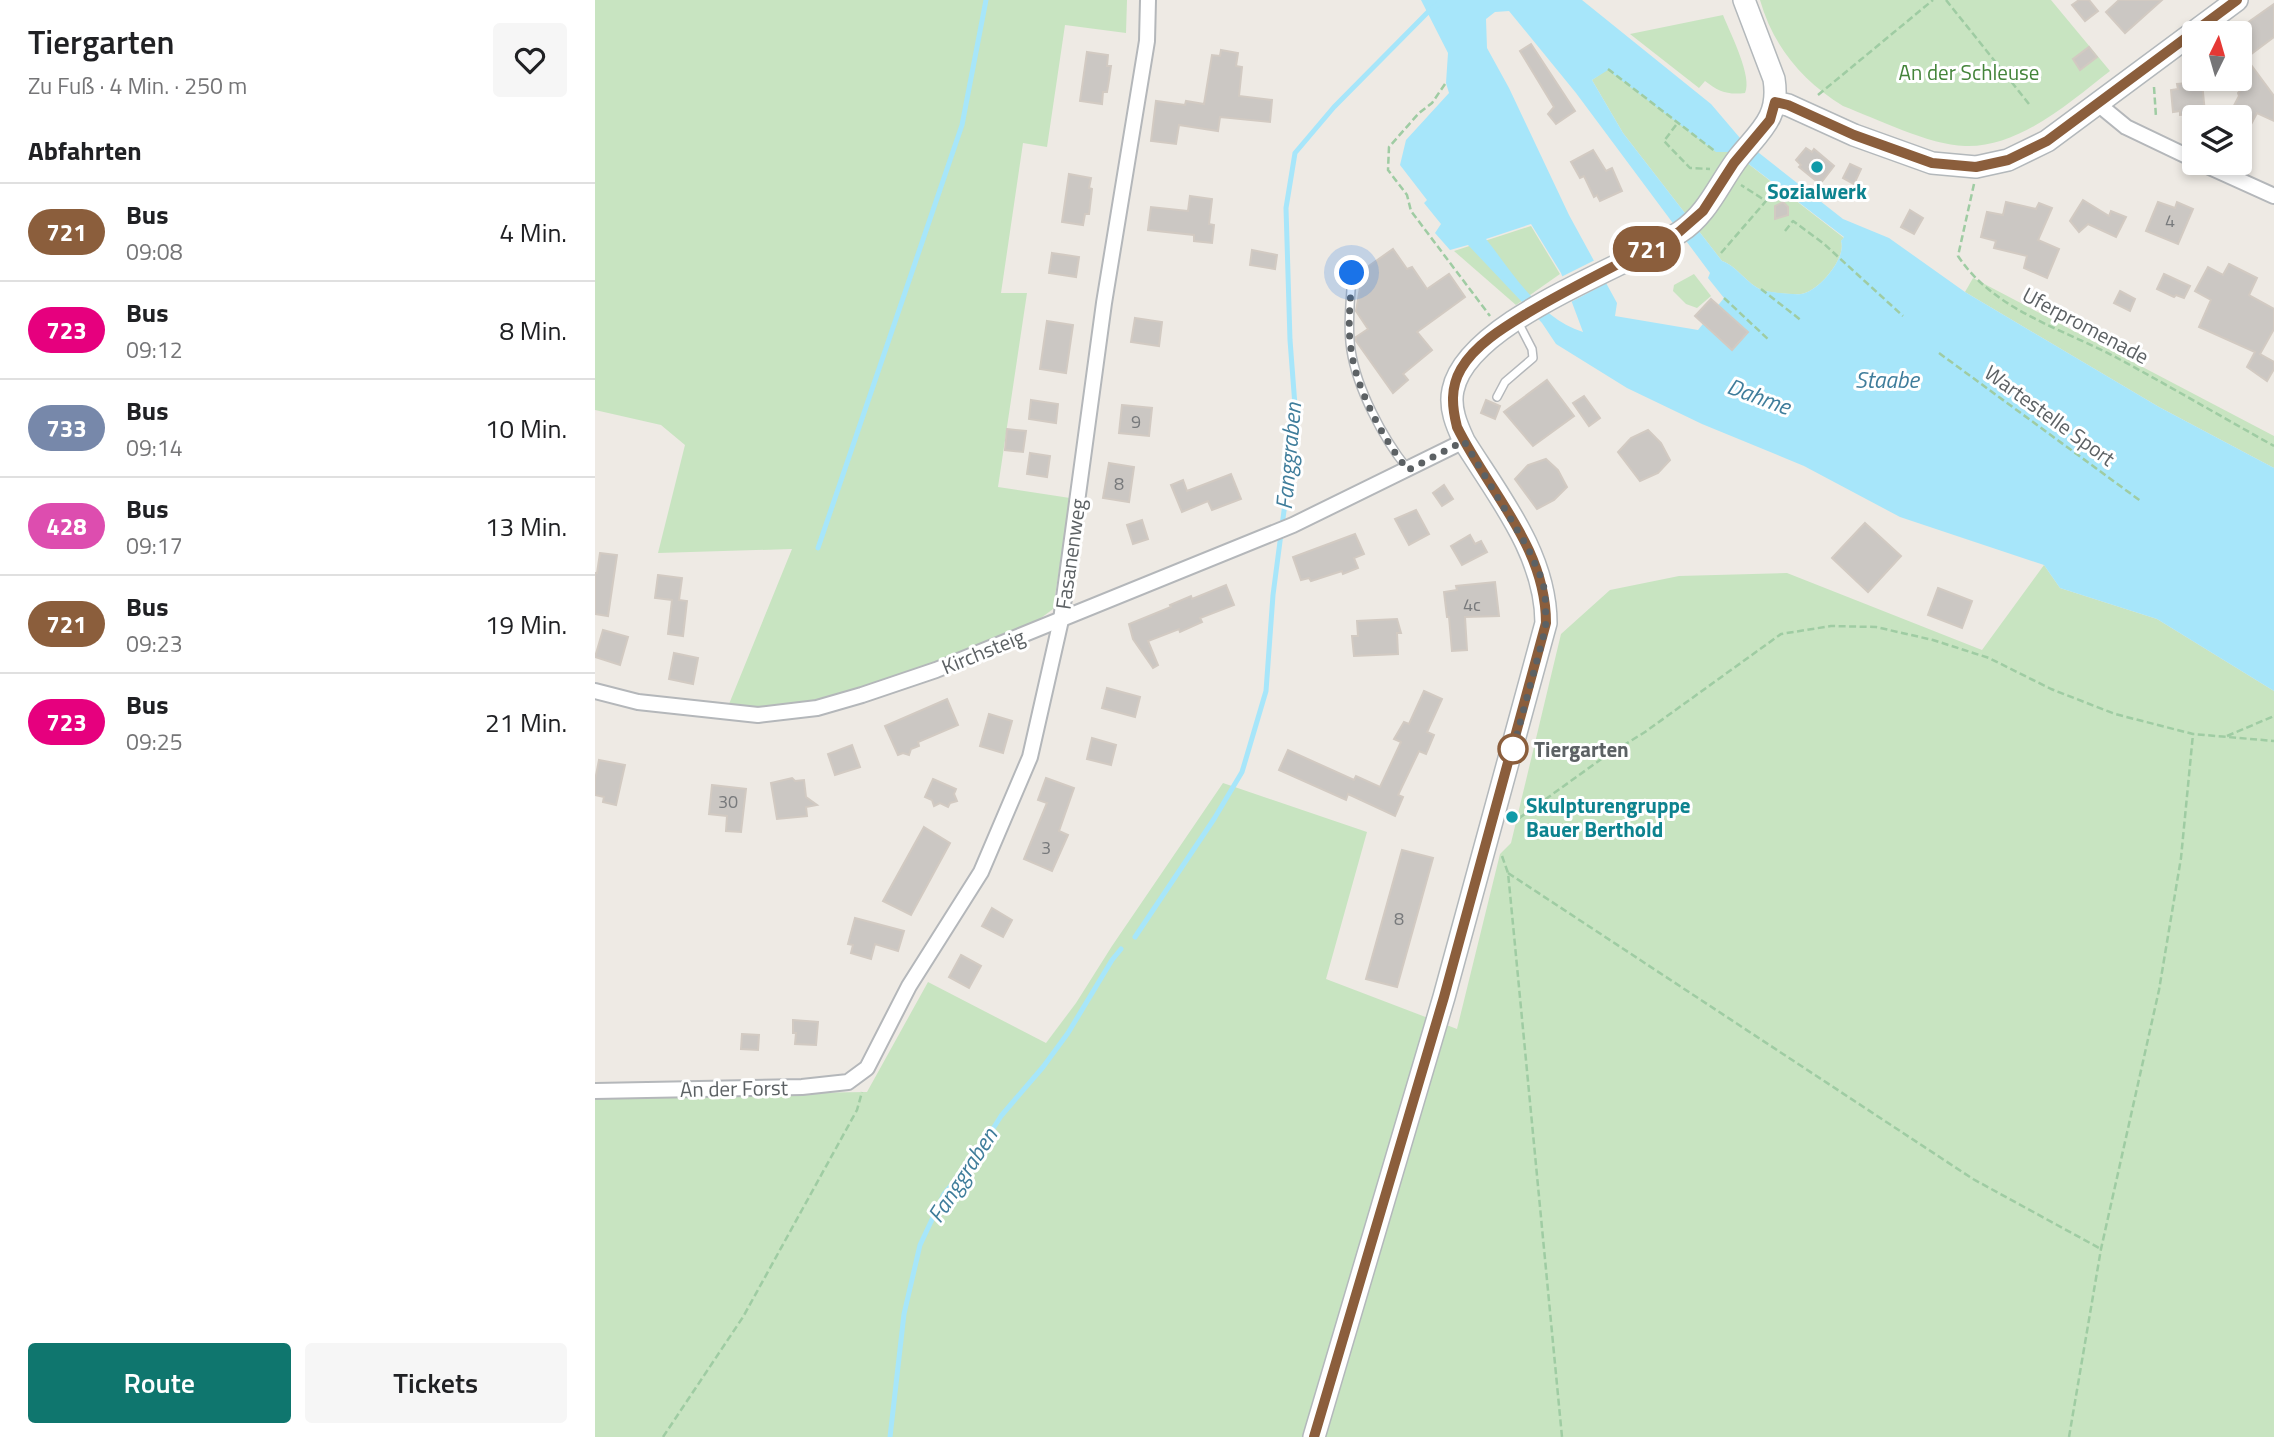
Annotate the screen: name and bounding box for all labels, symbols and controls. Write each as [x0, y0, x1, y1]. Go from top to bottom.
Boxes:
text: Tiergarten [28, 17, 174, 67]
north arrow [2182, 21, 2252, 91]
map controls [2182, 21, 2252, 175]
button: heart [493, 23, 567, 97]
park label: An der Schleuse [1899, 56, 2039, 88]
text: Zu Fuß · 4 Min. · 250 m [28, 68, 247, 103]
button: layers [2182, 105, 2252, 175]
text: Abfahrten [28, 131, 142, 170]
marker: Sozialwerk [1809, 159, 1825, 175]
place label: Sozialwerk [1767, 175, 1867, 207]
text: Bus [126, 195, 168, 234]
house number: 4 [2165, 207, 2175, 234]
text: 4 Min. [500, 213, 567, 252]
text: 721 [46, 214, 87, 250]
line badge: 721 [1607, 226, 1687, 272]
text: 721 [1627, 231, 1667, 267]
text: 09:08 [126, 234, 183, 269]
your location [1334, 255, 1369, 290]
street label: Uferpromenade [2017, 278, 2155, 372]
text: Bus [126, 293, 168, 332]
text: 8 Min. [500, 311, 567, 350]
text: 723 [46, 312, 87, 348]
text: 09:12 [126, 332, 183, 367]
street label: Wartestelle Sport [1978, 357, 2123, 474]
water label: Staabe [1855, 362, 1920, 397]
water label: Dahme [1722, 368, 1797, 424]
text: Bus [126, 391, 168, 430]
water label: Fanggraben [1266, 400, 1310, 511]
house number: 9 [1131, 408, 1141, 435]
text: 10 Min. [485, 409, 567, 448]
text: 733 [46, 410, 87, 446]
text: 09:14 [126, 430, 183, 465]
house number: 8 [1114, 470, 1124, 497]
text: Bus [126, 489, 168, 528]
street label: Fasanenweg [1046, 496, 1094, 611]
text: 13 Min. [485, 507, 567, 546]
text: 428 [46, 508, 87, 544]
text: 09:17 [126, 528, 183, 563]
text: Bus [126, 587, 168, 626]
house number: 4c [1463, 591, 1481, 618]
text: 19 Min. [485, 605, 567, 644]
text: 721 [46, 606, 87, 642]
street label: Kirchsteig [937, 620, 1030, 682]
text: 09:23 [126, 626, 183, 661]
text: Bus [126, 685, 168, 724]
text: 21 Min. [485, 703, 567, 742]
text: 723 [46, 704, 87, 740]
text: 09:25 [126, 724, 183, 759]
place label: Tiergarten [1534, 733, 1629, 765]
marker: Tiergarten [1498, 734, 1528, 764]
house number: 30 [718, 788, 738, 815]
place label: Skulpturengruppe Bauer Berthold [1526, 789, 1691, 845]
marker: Skulpturengruppe Bauer Berthold [1504, 809, 1520, 825]
house number: 3 [1041, 834, 1051, 861]
house number: 8 [1394, 905, 1404, 932]
street label: An der Forst [680, 1071, 789, 1105]
water label: Fanggraben [918, 1120, 1006, 1230]
button: Route [28, 1343, 291, 1423]
button: Tickets [305, 1343, 567, 1423]

